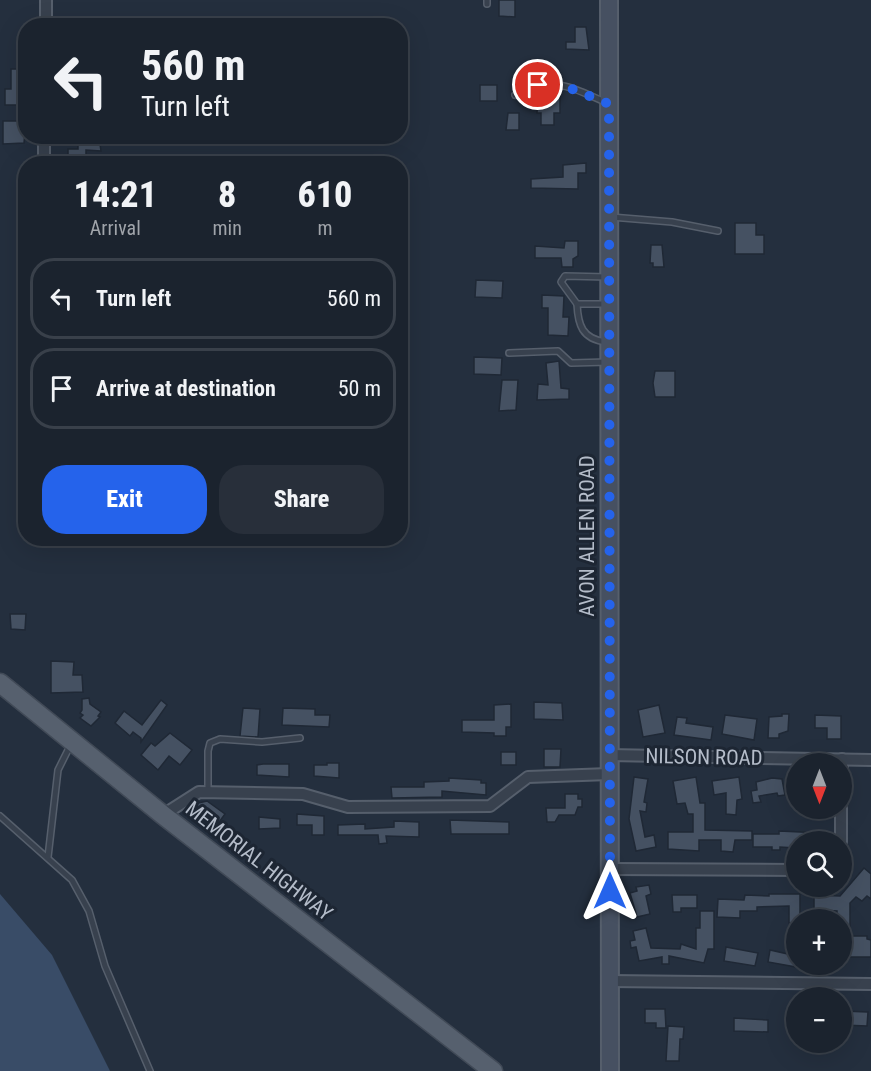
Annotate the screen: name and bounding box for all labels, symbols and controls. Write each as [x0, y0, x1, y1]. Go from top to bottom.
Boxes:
text: 560 m [141, 41, 246, 90]
icon: left [42, 42, 120, 120]
pin [512, 59, 563, 110]
icon: arrive [521, 68, 554, 101]
text: Turn left [141, 91, 230, 123]
text: 14:21 [74, 174, 157, 216]
text: 8 [218, 174, 236, 216]
text: 610 [297, 174, 352, 216]
text: Arrival [90, 216, 141, 240]
text: min [213, 216, 242, 240]
text: m [317, 216, 332, 240]
icon: left [45, 282, 78, 315]
text: Turn left [96, 286, 171, 311]
text: 560 m [327, 286, 381, 311]
icon: arrive [45, 372, 78, 405]
text: Arrive at destination [96, 376, 276, 401]
text: 50 m [338, 376, 381, 401]
street label: AVON ALLEN ROAD [575, 455, 599, 617]
button: Exit [42, 465, 207, 534]
button: Share [219, 465, 384, 534]
street label: NILSON ROAD [645, 744, 763, 770]
north arrow [786, 753, 852, 819]
map controls [786, 753, 852, 1053]
street label: MEMORIAL HIGHWAY [181, 796, 337, 926]
button: search [786, 831, 852, 897]
position arrow [578, 859, 642, 923]
button: + [786, 909, 852, 975]
button: − [786, 987, 852, 1053]

